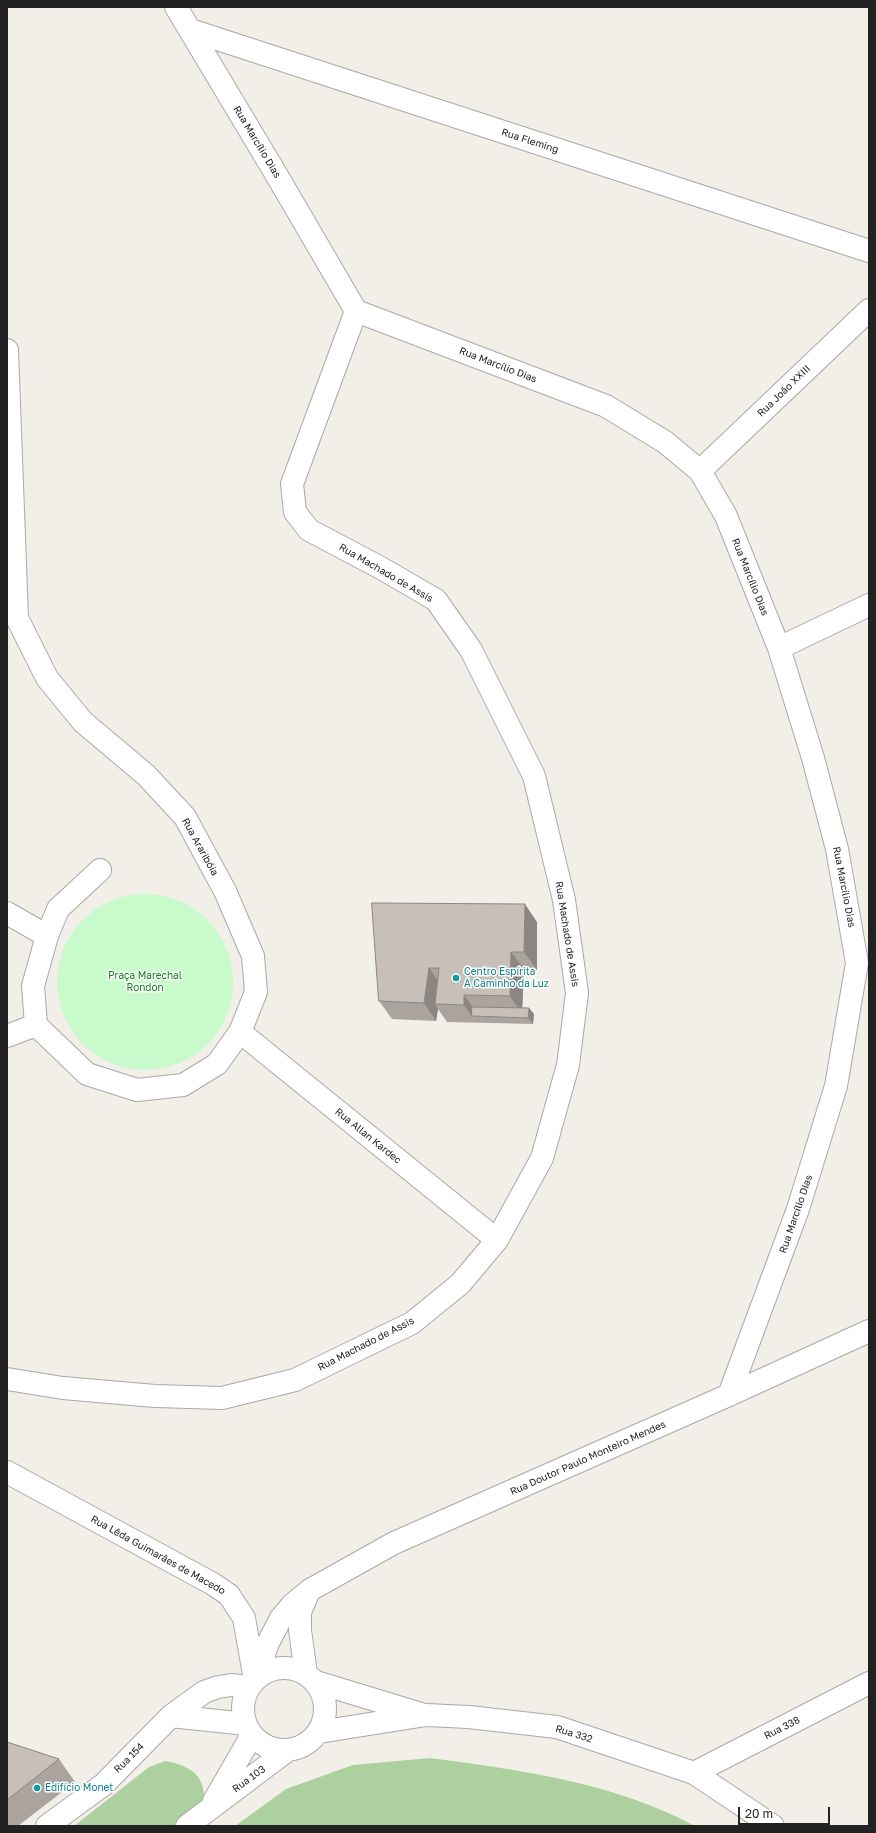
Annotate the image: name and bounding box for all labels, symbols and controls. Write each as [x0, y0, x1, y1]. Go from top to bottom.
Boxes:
street label: Rua Marcílio Dias [231, 104, 283, 180]
street label: Rua Fleming [500, 126, 560, 156]
street label: Rua Marcílio Dias [457, 345, 539, 385]
street label: Rua João XXIII [755, 363, 813, 419]
street label: Rua Marcílio Dias [729, 537, 771, 617]
street label: Rua Machado de Assis [337, 541, 435, 605]
street label: Rua Araribóia [179, 816, 221, 878]
street label: Rua Marcílio Dias [830, 846, 858, 928]
street label: Rua Machado de Assis [553, 880, 581, 988]
place label: Centro Espírita A Caminho da Luz [464, 966, 549, 990]
park label: Praça Marechal Rondon [108, 970, 182, 994]
marker: Centro Espírita A Caminho da Luz [451, 973, 461, 983]
street label: Rua Allan Kardec [332, 1106, 404, 1166]
street label: Rua Marcílio Dias [777, 1173, 815, 1255]
street label: Rua Machado de Assis [316, 1314, 416, 1374]
street label: Rua Doutor Paulo Monteiro Mendes [508, 1418, 668, 1498]
street label: Rua Lêda Guimarães de Macedo [89, 1513, 227, 1597]
street label: Rua 338 [762, 1714, 802, 1742]
street label: Rua 332 [554, 1723, 594, 1745]
street label: Rua 154 [111, 1740, 147, 1776]
street label: Rua 103 [230, 1763, 268, 1795]
place label: Edifício Monet [45, 1782, 113, 1794]
marker: Edifício Monet [32, 1783, 42, 1793]
scale bar [740, 1799, 832, 1825]
text: 20 m [745, 1806, 773, 1821]

